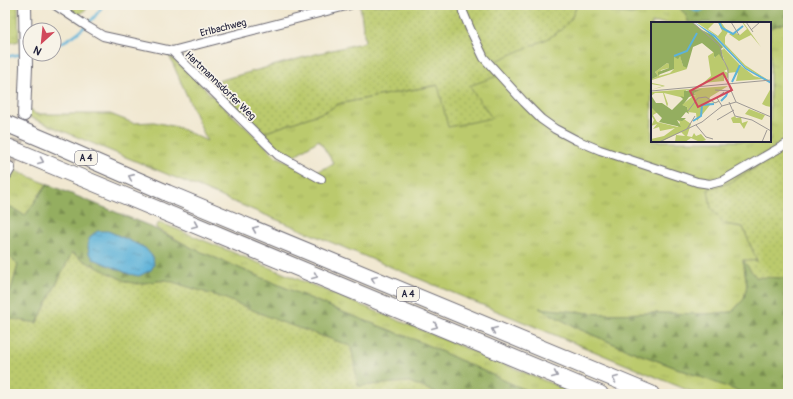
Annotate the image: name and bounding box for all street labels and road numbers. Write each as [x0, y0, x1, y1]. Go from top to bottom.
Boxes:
street label: Erlbachweg [199, 16, 248, 40]
street label: Hartmannsdorfer Weg [182, 49, 258, 123]
road number: A 4 [75, 151, 97, 165]
road number: A 4 [397, 287, 419, 301]

